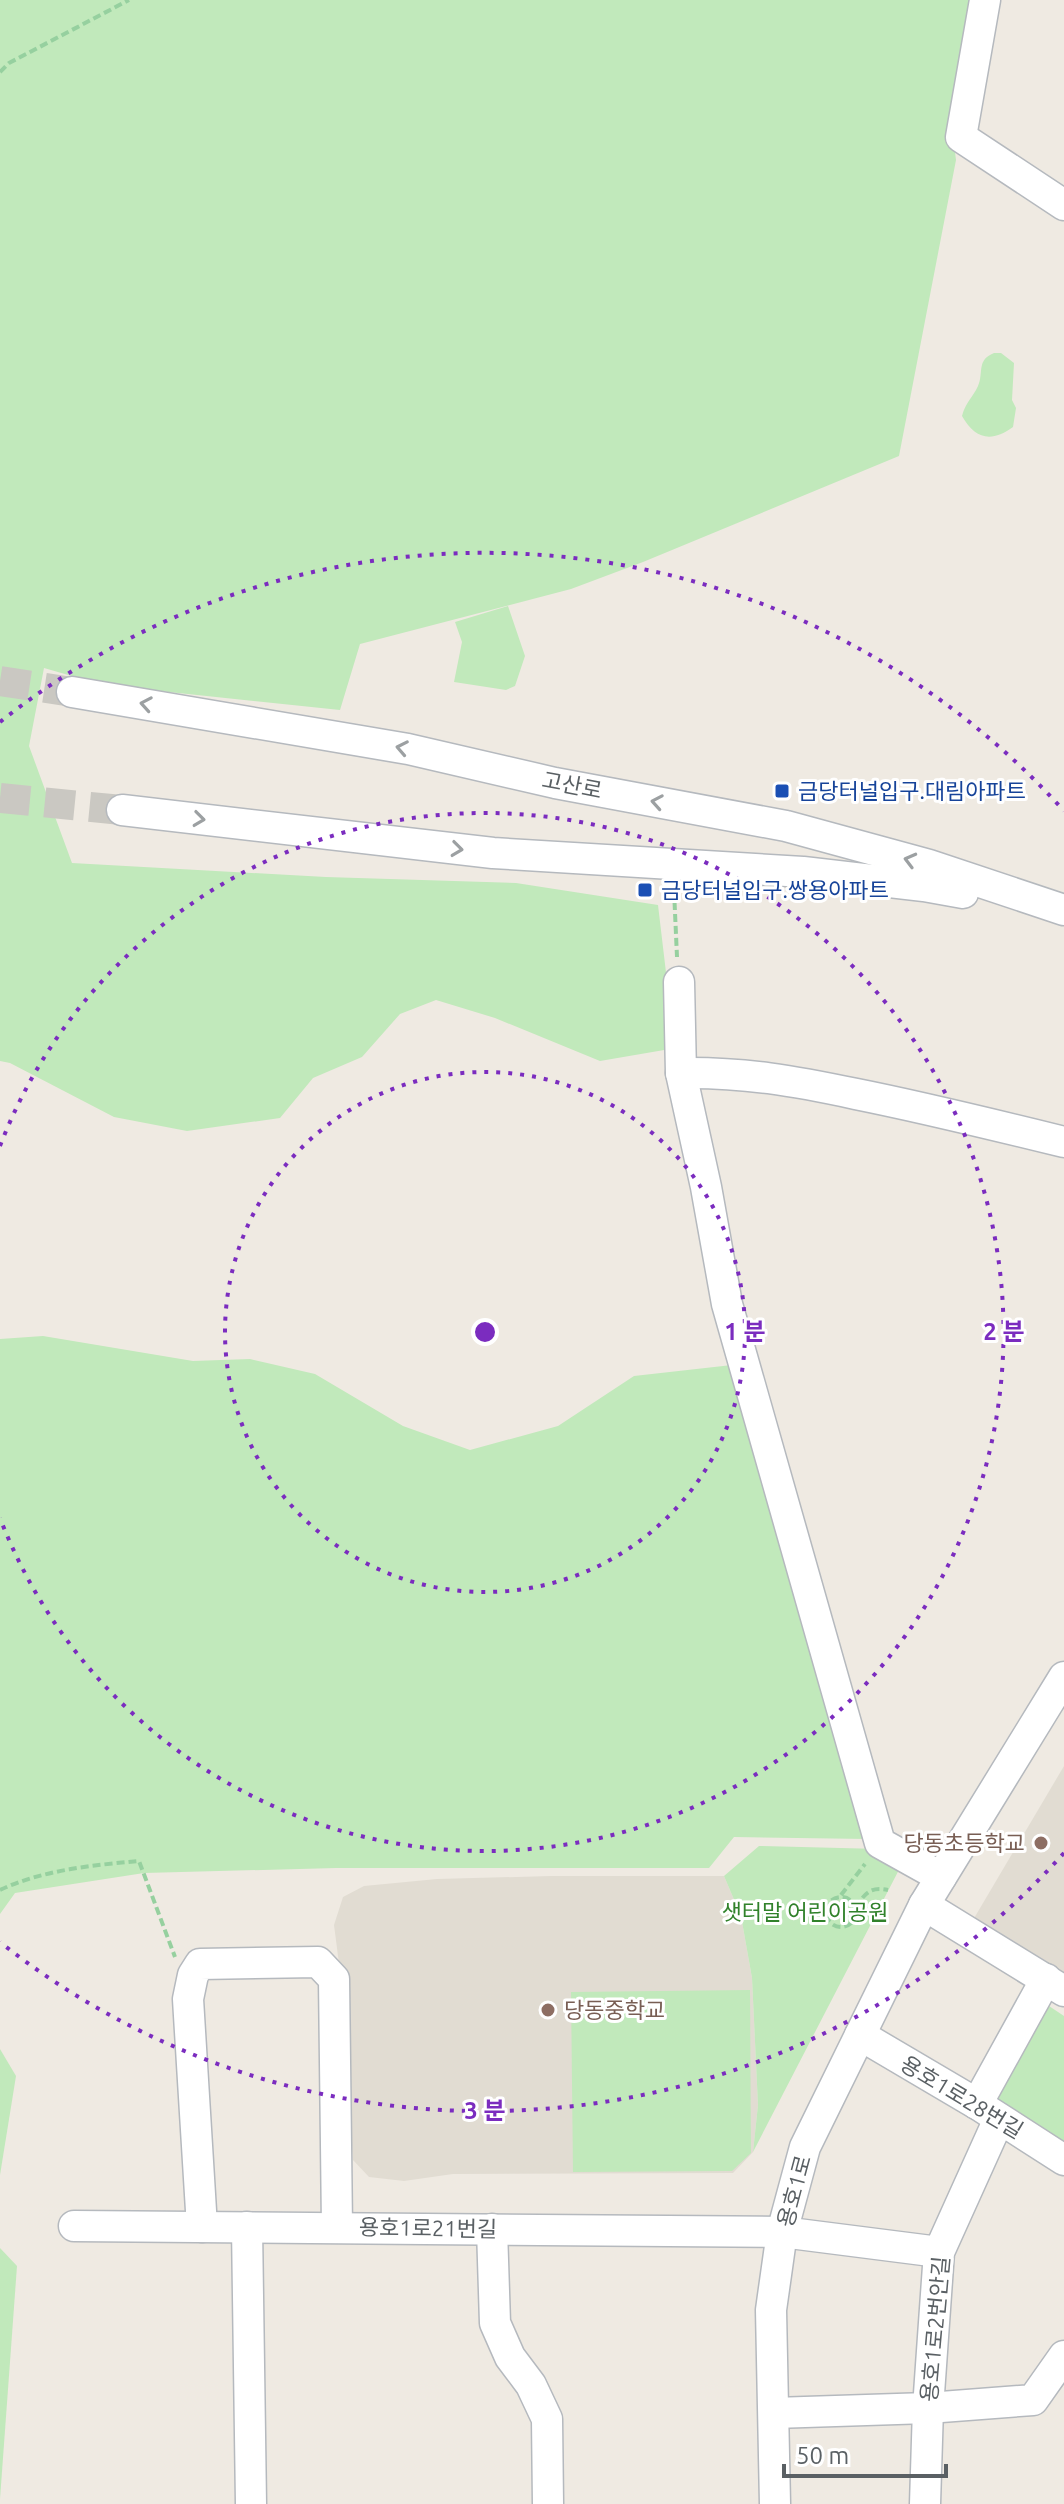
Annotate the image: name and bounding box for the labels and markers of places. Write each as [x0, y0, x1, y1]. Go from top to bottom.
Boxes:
place label: 금당터널입구.대림아파트 [798, 778, 1026, 803]
marker: 금당터널입구.대림아파트 [773, 782, 791, 800]
place label: 금당터널입구.쌍용아파트 [661, 877, 889, 902]
marker: 금당터널입구.쌍용아파트 [636, 881, 654, 899]
centre of rings [471, 1318, 499, 1346]
place label: 당동초등학교 [904, 1830, 1025, 1855]
marker: 당동초등학교 [1032, 1834, 1050, 1852]
place label: 당동중학교 [564, 1997, 665, 2022]
marker: 당동중학교 [539, 2001, 557, 2019]

